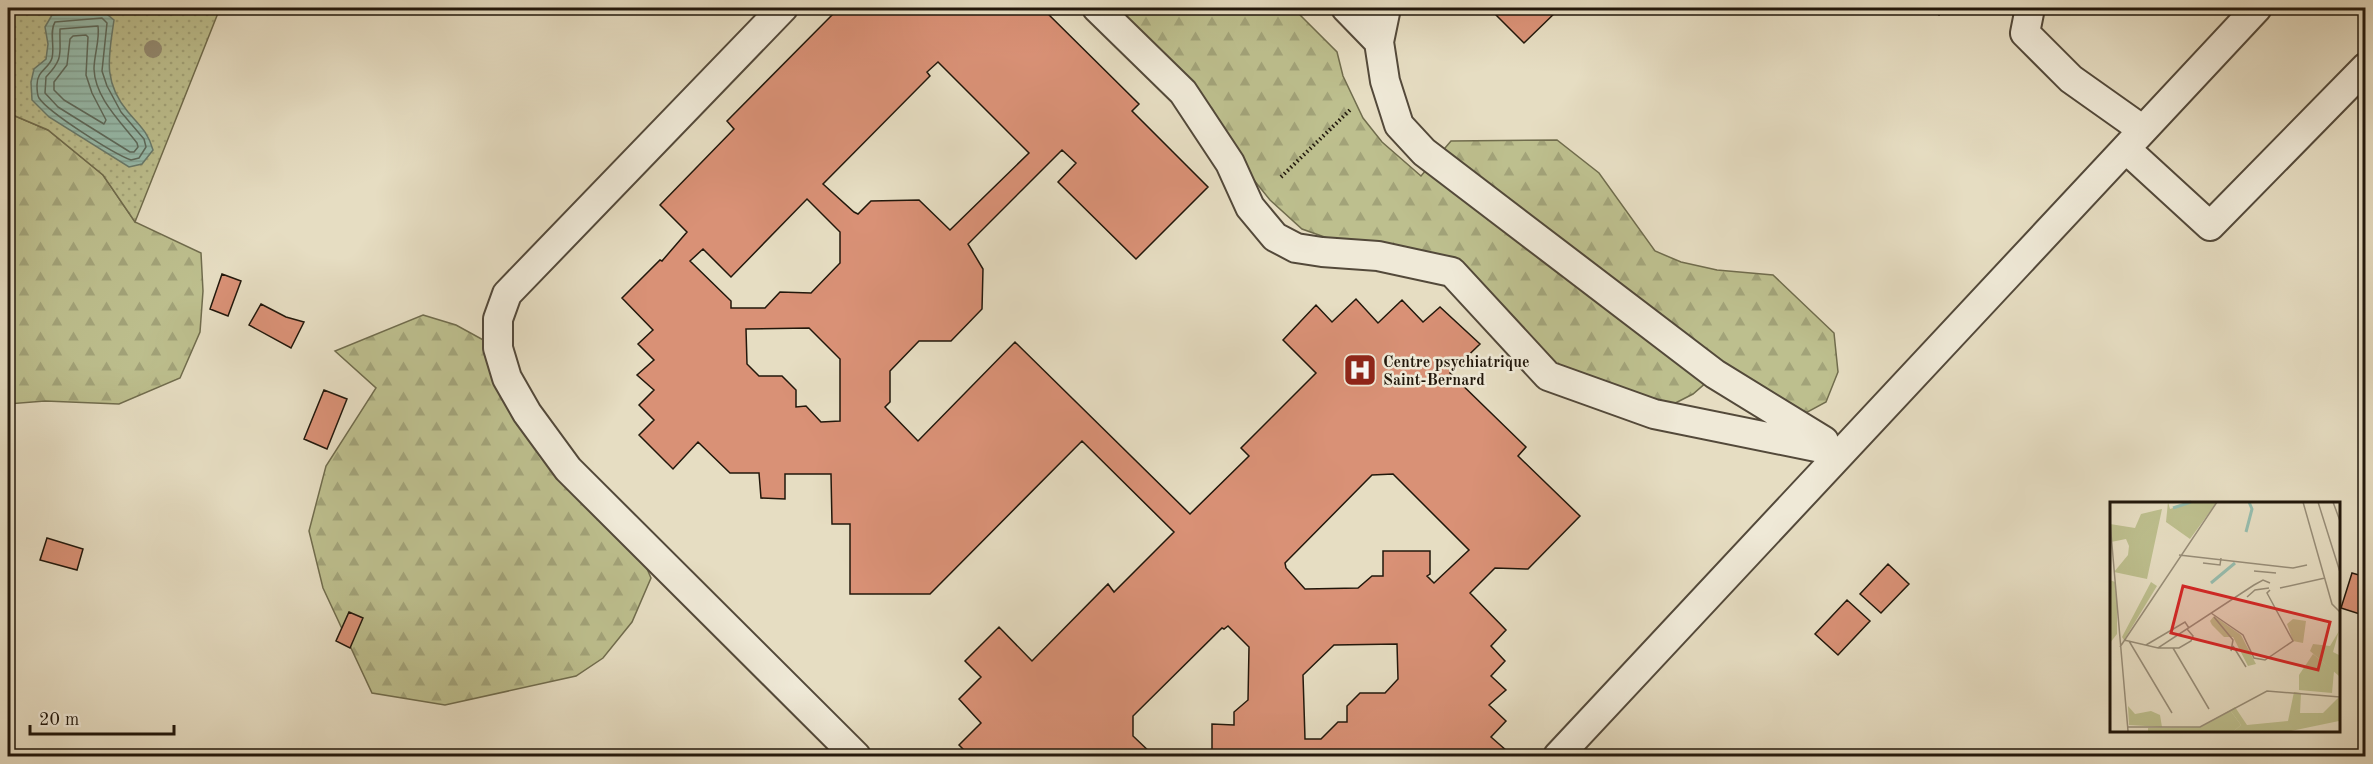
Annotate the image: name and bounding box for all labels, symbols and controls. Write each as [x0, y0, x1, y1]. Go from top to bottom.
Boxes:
hospital icon: Centre psychiatrique Saint-Bernard [1342, 352, 1378, 388]
place label: Centre psychiatrique Saint-Bernard [1383, 355, 1530, 389]
inset map [2110, 502, 2340, 731]
scale bar [30, 698, 174, 736]
text: 20 m [39, 711, 79, 729]

